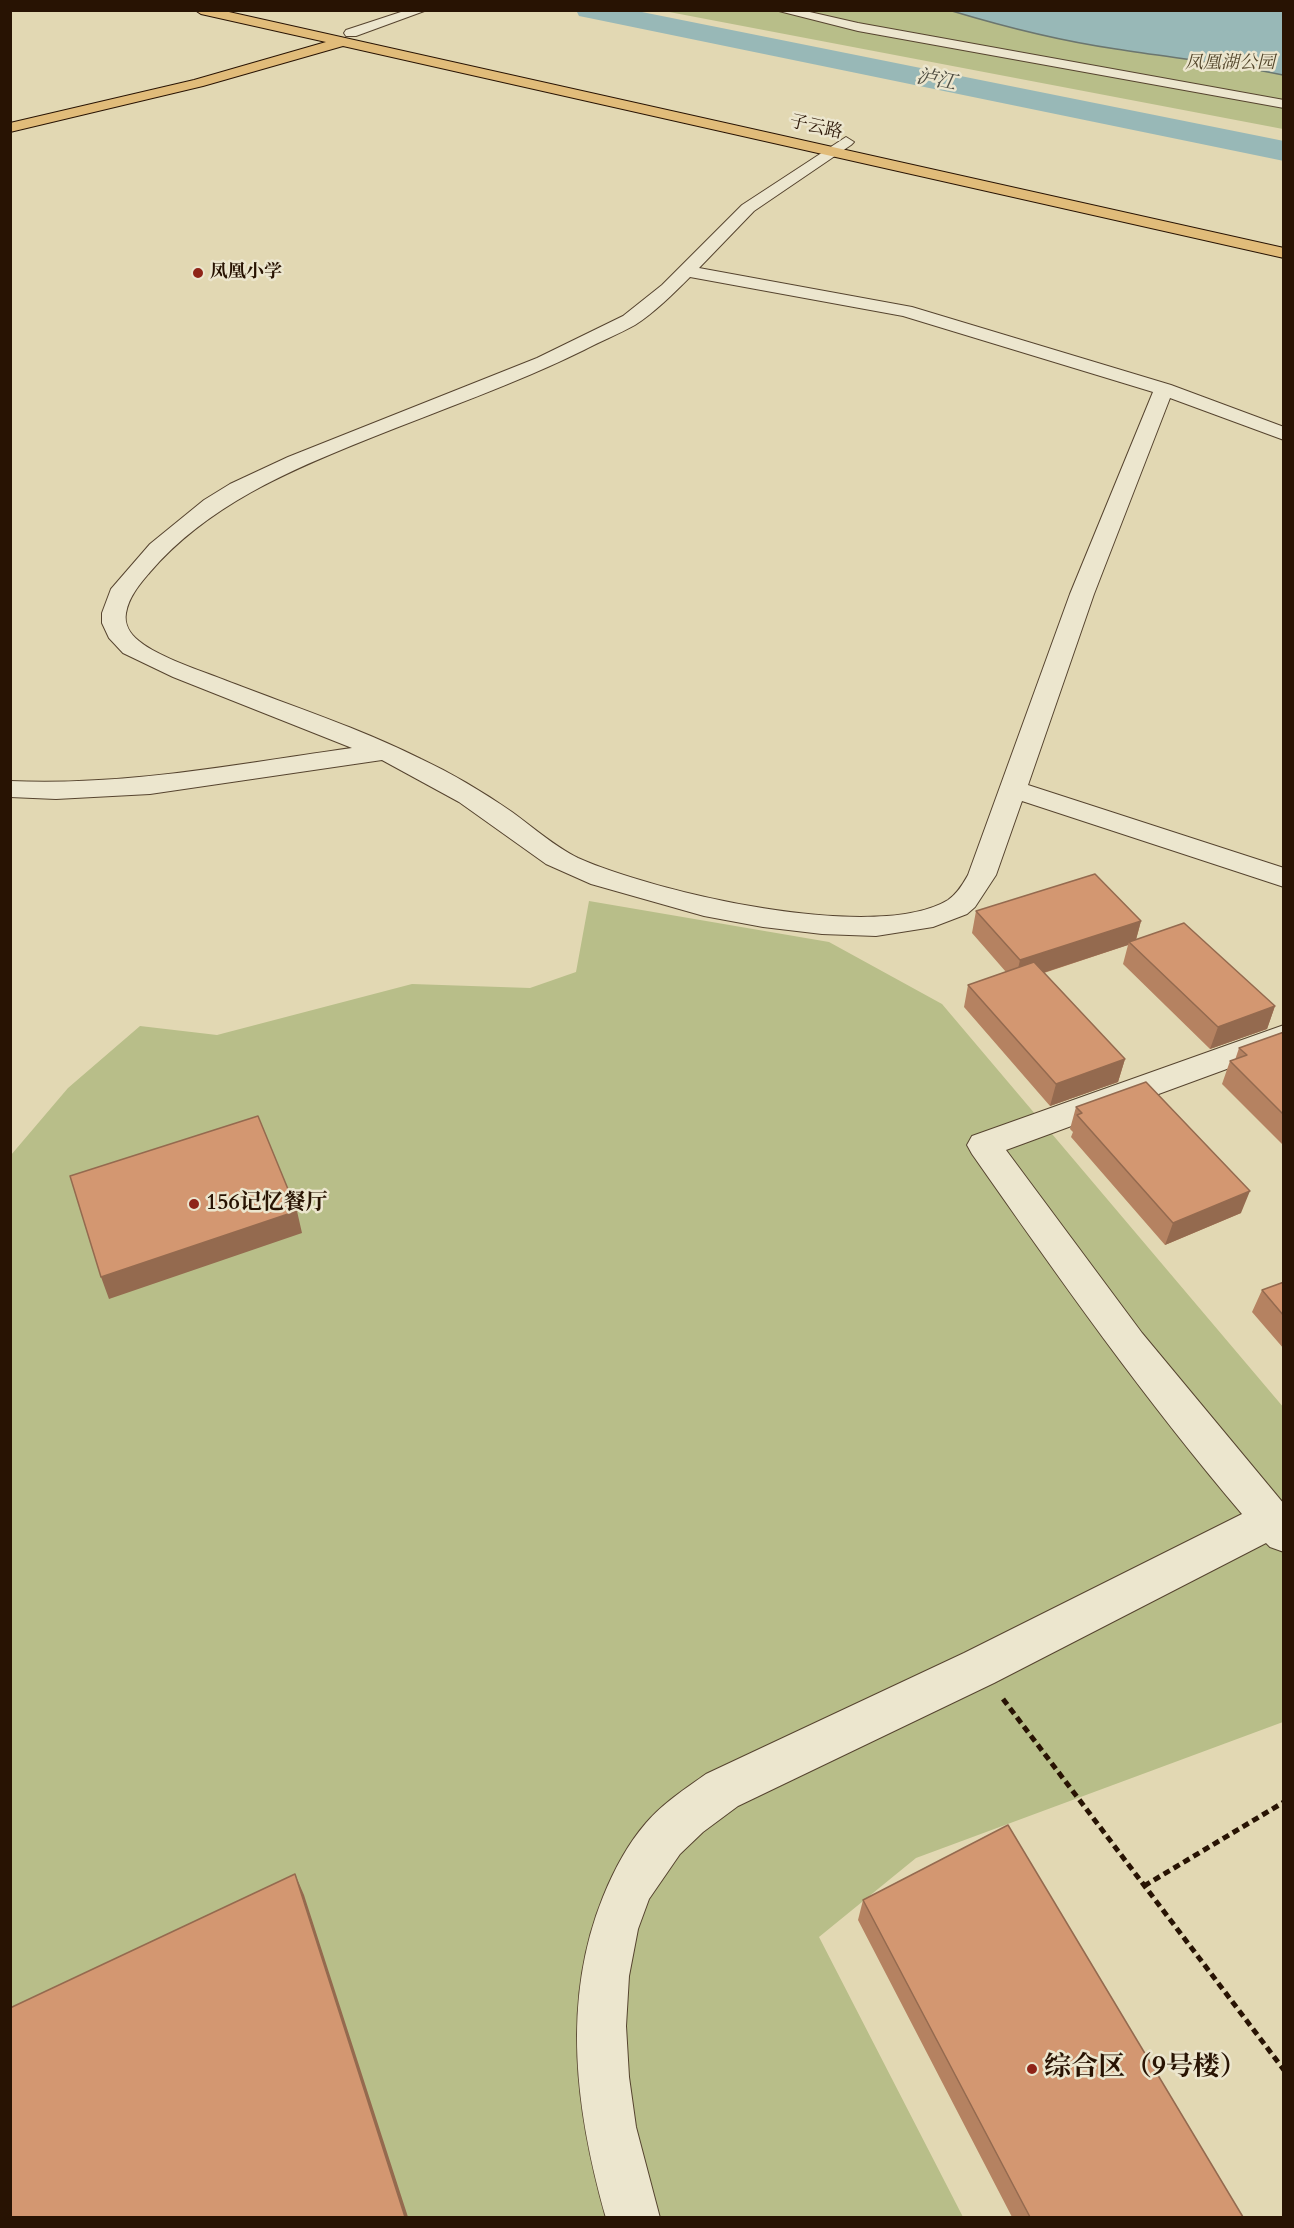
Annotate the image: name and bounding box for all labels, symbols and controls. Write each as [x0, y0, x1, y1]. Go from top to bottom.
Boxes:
park label: 凤凰湖公园 [1185, 53, 1275, 75]
water label: 泸江 [914, 65, 958, 97]
street label: 子云路 [787, 111, 845, 145]
place label: 凤凰小学 [210, 262, 282, 284]
marker: 凤凰小学 [191, 266, 205, 280]
place label: 156记忆餐厅 [206, 1191, 328, 1217]
marker: 156记忆餐厅 [187, 1197, 201, 1211]
place label: 综合区（9号楼） [1044, 2053, 1247, 2085]
marker: 综合区（9号楼） [1025, 2062, 1039, 2076]

